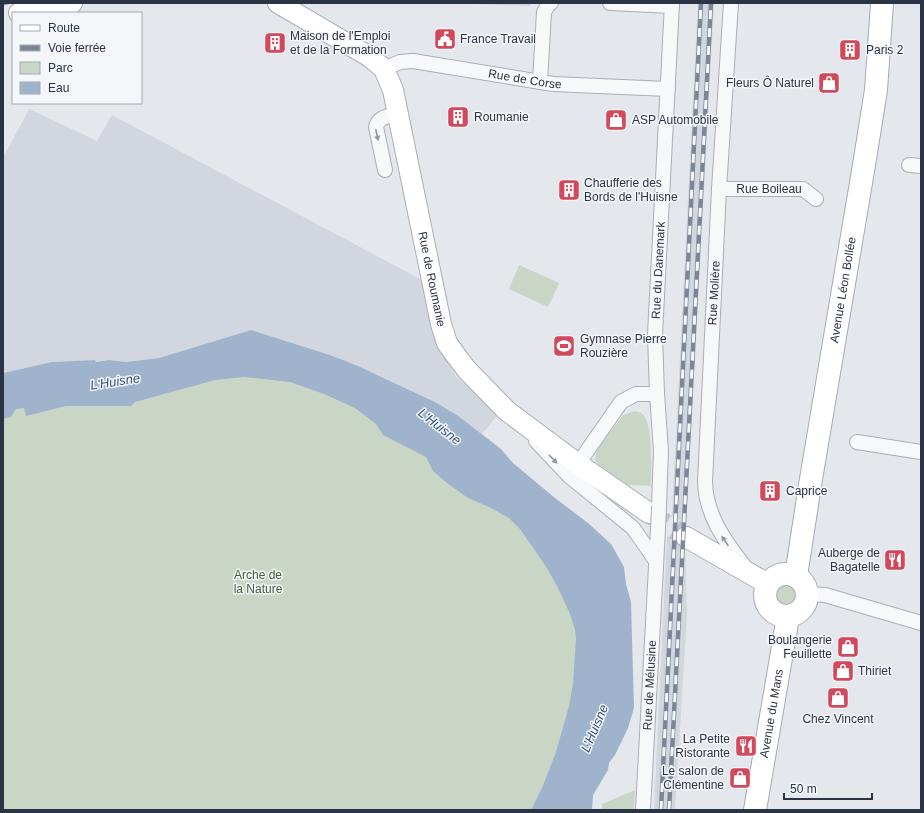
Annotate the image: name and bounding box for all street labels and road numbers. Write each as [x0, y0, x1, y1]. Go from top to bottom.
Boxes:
street label: Rue de Corse [487, 66, 562, 91]
street label: Rue Boileau [736, 182, 802, 196]
street label: Rue du Danemark [649, 220, 668, 319]
street label: Rue de Roumanie [415, 230, 448, 328]
street label: Avenue Léon Bollée [827, 235, 859, 344]
street label: Rue Molière [705, 260, 723, 326]
street label: Rue de Mélusine [640, 639, 659, 731]
street label: Avenue du Mans [757, 668, 786, 759]

